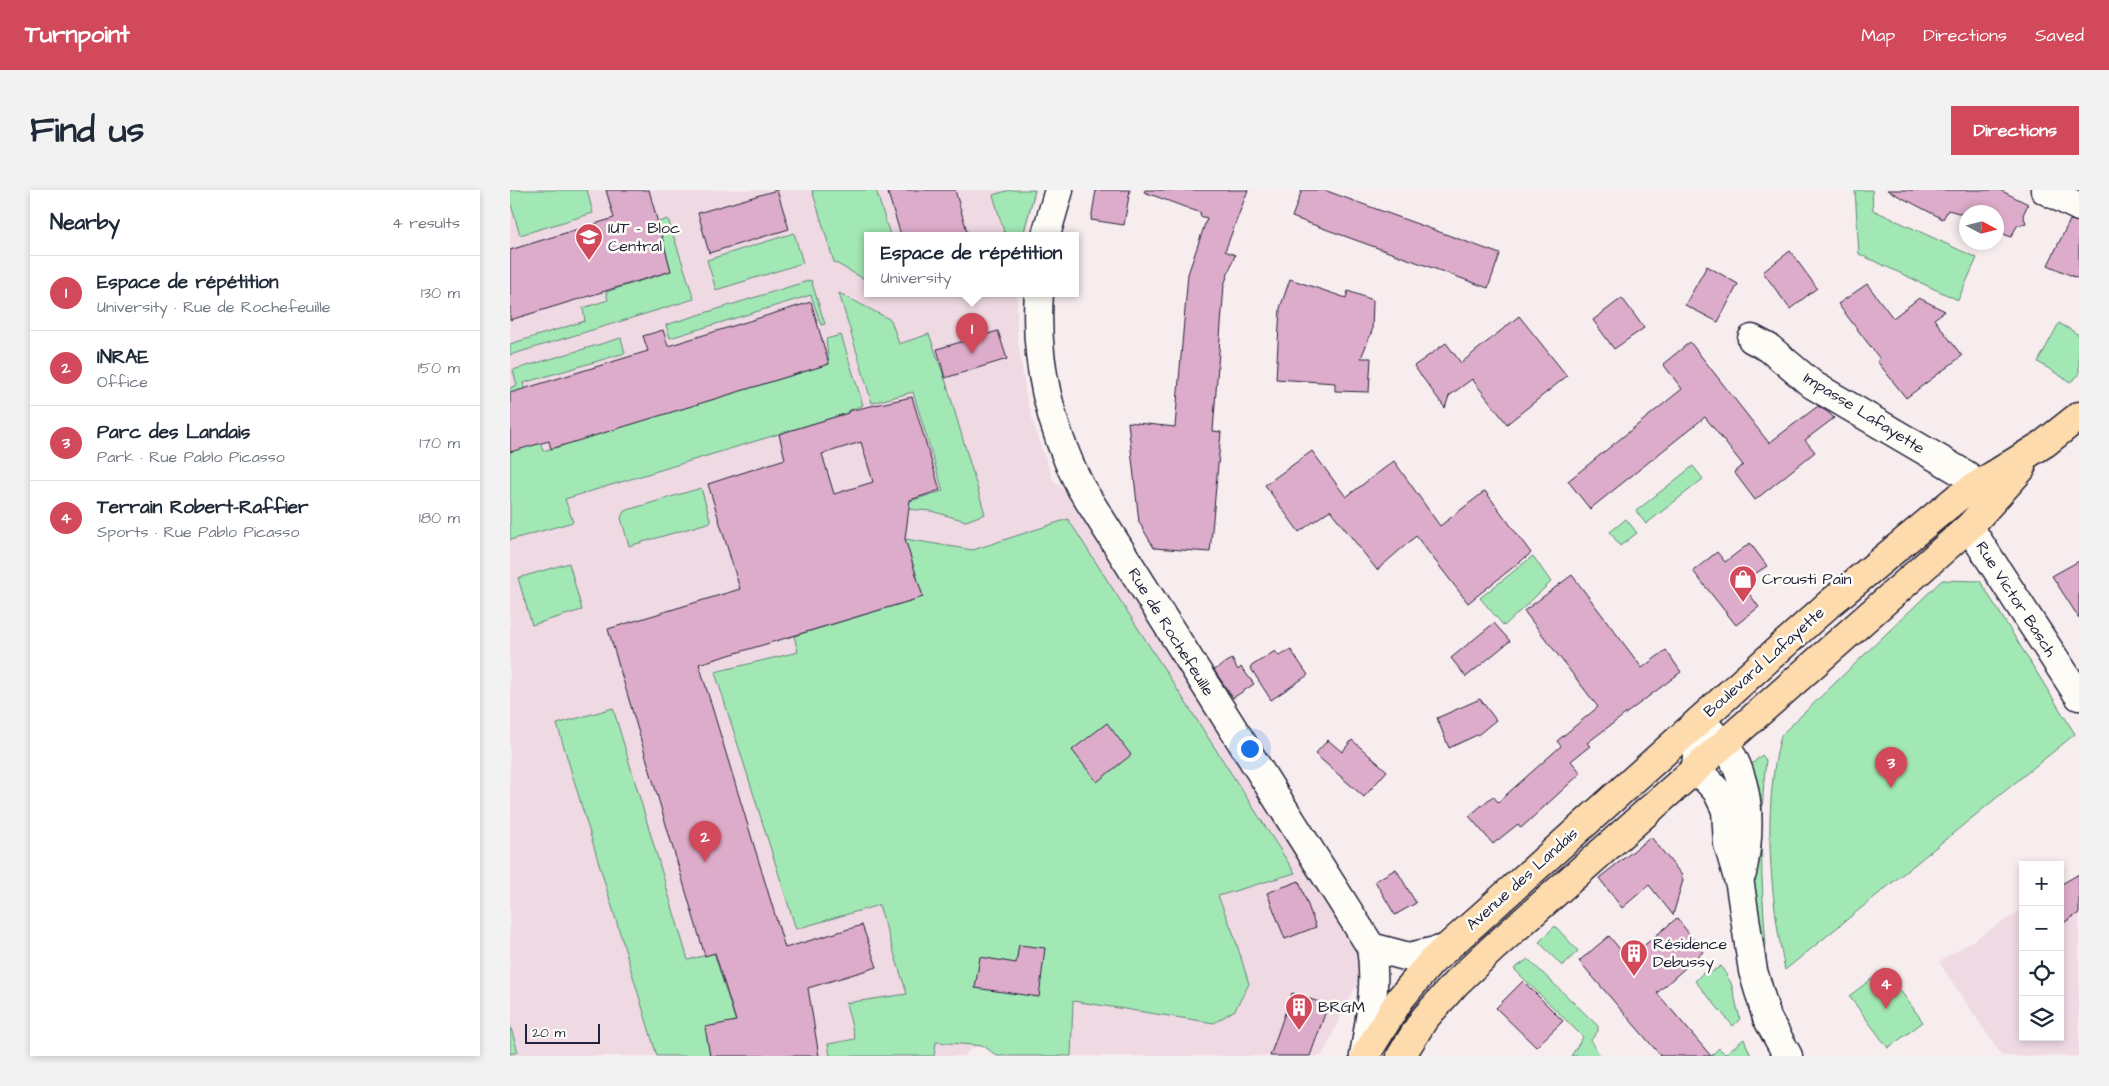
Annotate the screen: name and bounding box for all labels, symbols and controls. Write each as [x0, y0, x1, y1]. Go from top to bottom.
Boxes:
text: Turnpoint [25, 18, 130, 52]
text: Map [1861, 23, 1895, 48]
text: Directions [1923, 23, 2007, 48]
text: Saved [2035, 23, 2084, 48]
text: Find us [30, 106, 144, 155]
button: Directions [1951, 106, 2079, 155]
north arrow [1959, 205, 2004, 250]
text: Nearby [50, 208, 120, 237]
text: 4 results [392, 212, 460, 234]
place label: IUT - Bloc Central [608, 217, 680, 257]
school or university icon: IUT - Bloc Central [574, 222, 604, 261]
popup [864, 232, 1079, 297]
text: Espace de répétition [881, 240, 1062, 267]
text: University [881, 267, 952, 289]
text: Espace de répétition [97, 269, 278, 296]
text: 1 [65, 282, 67, 304]
text: 130 m [421, 282, 460, 304]
text: University · Rue de Rochefeuille [97, 296, 330, 318]
pin: 1 [956, 313, 988, 354]
text: INRAE [97, 344, 149, 371]
text: 2 [61, 357, 71, 379]
text: 150 m [418, 357, 460, 379]
street label: Impasse Lafayette [1799, 367, 1929, 460]
text: Office [97, 371, 148, 393]
text: Parc des Landais [97, 419, 250, 446]
text: 3 [62, 432, 70, 454]
text: 170 m [419, 432, 460, 454]
text: Park · Rue Pablo Picasso [97, 446, 285, 468]
text: Terrain Robert-Raffier [97, 494, 308, 521]
text: 4 [61, 507, 71, 529]
text: 180 m [419, 507, 460, 529]
text: Sports · Rue Pablo Picasso [97, 521, 299, 543]
street label: Rue Victor Basch [1970, 537, 2062, 661]
street label: Rue de Rochefeuille [1123, 564, 1220, 701]
shop icon: Crousti Pain [1728, 564, 1758, 603]
place label: Crousti Pain [1762, 568, 1851, 590]
street label: Boulevard Lafayette [1699, 602, 1830, 723]
your location [1237, 736, 1263, 762]
pin: 3 [1875, 747, 1907, 788]
pin: 2 [689, 821, 721, 862]
street label: Avenue des Landais [1461, 823, 1583, 935]
map controls [2019, 861, 2064, 1041]
button: + [2019, 861, 2064, 906]
button: − [2019, 906, 2064, 951]
place label: Résidence Debussy [1653, 933, 1728, 974]
building icon: Résidence Debussy [1619, 938, 1649, 977]
button: locate [2019, 951, 2064, 996]
pin: 4 [1870, 968, 1902, 1009]
building icon: BRGM [1284, 992, 1314, 1031]
place label: BRGM [1318, 996, 1365, 1018]
button: layers [2019, 996, 2064, 1041]
scale bar [525, 1021, 600, 1044]
text: 20 m [532, 1023, 565, 1043]

